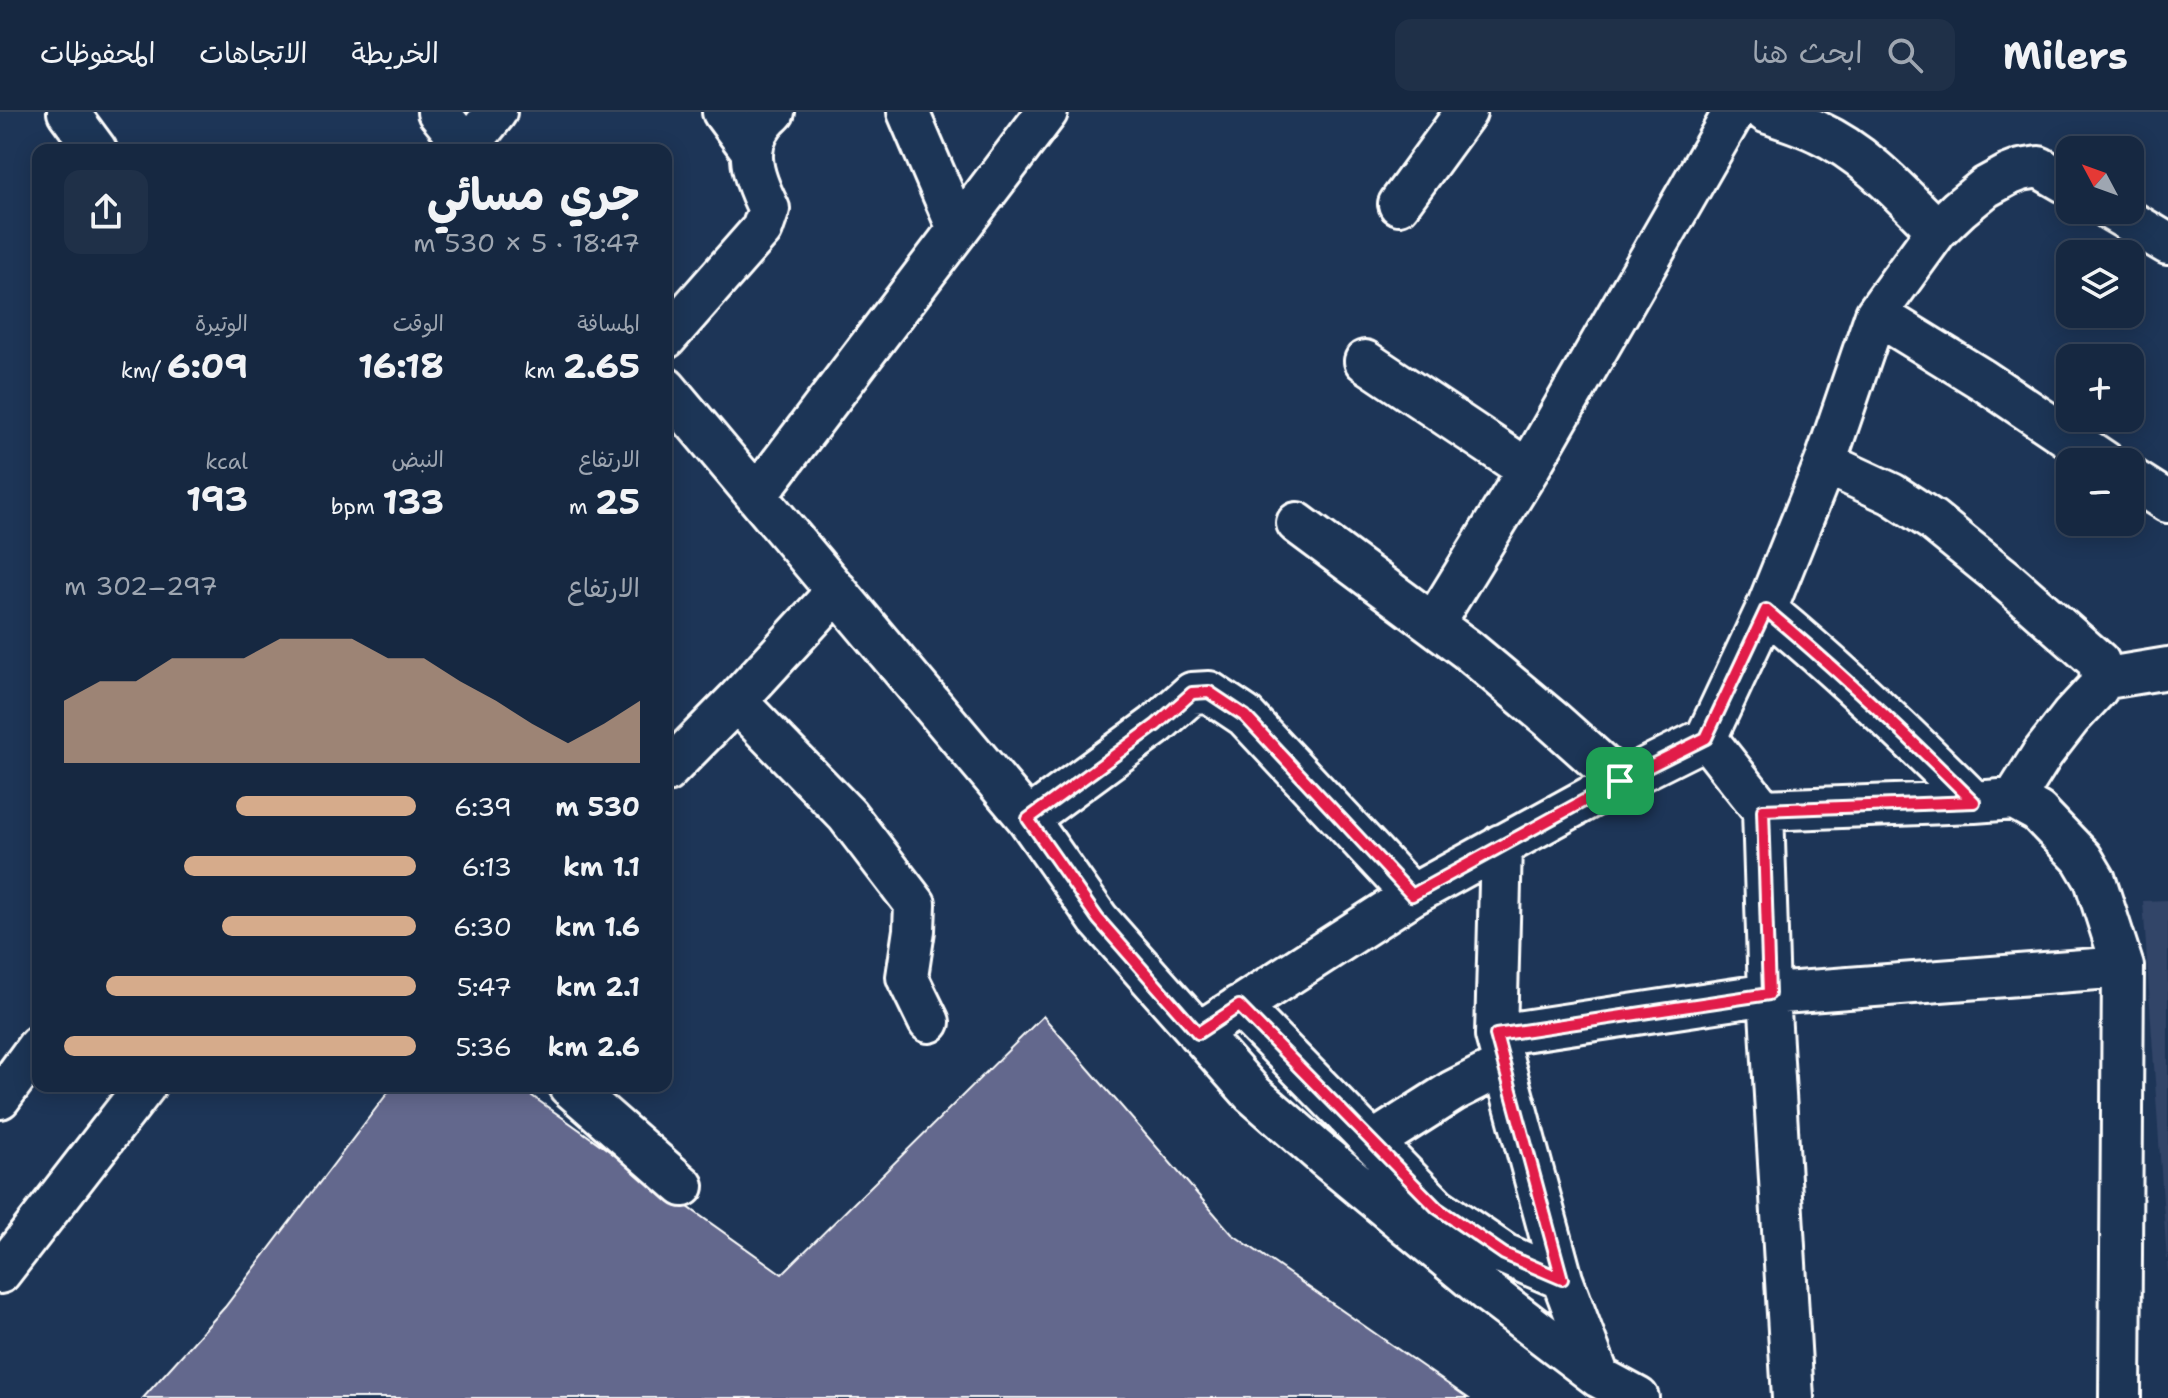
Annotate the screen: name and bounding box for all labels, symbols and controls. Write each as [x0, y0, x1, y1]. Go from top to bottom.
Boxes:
search box [1395, 19, 1955, 91]
text: Milers [2003, 30, 2128, 81]
text: ابحث هنا [1752, 32, 1863, 73]
icon: search [1883, 33, 1927, 77]
text: المحفوظات [40, 34, 155, 72]
text: الاتجاهات [199, 34, 307, 72]
text: الخريطة [351, 34, 439, 72]
north arrow [2056, 136, 2144, 224]
map controls [2056, 136, 2144, 536]
text: جري مسائي [427, 165, 640, 224]
button: share [64, 170, 148, 254]
text: 18:47 · 5 × 530 m [413, 225, 640, 260]
button: layers [2056, 240, 2144, 328]
text: الوتيرة [195, 309, 248, 338]
text: الوقت [393, 309, 444, 338]
text: المسافة [577, 309, 640, 338]
text: 6:09 [167, 343, 248, 389]
text: 16:18 [358, 343, 444, 389]
text: 2.65 [563, 343, 640, 389]
button: + [2056, 344, 2144, 432]
text: /km [121, 356, 167, 385]
text: km [524, 356, 563, 385]
text: النبض [391, 445, 444, 474]
text: الارتفاع [578, 445, 640, 474]
text: kcal [205, 447, 248, 476]
button: − [2056, 448, 2144, 536]
text: 193 [186, 476, 248, 522]
text: 133 [382, 479, 444, 525]
text: 25 [595, 479, 640, 525]
text: bpm [331, 492, 382, 521]
text: m [569, 492, 595, 521]
text: 297–302 m [64, 568, 218, 603]
text: الارتفاع [567, 570, 640, 605]
pin [1586, 747, 1654, 815]
icon: arrive [1598, 759, 1642, 803]
text: 6:39 [454, 789, 512, 824]
text: 530 m [555, 789, 640, 824]
text: 6:13 [462, 849, 512, 884]
text: 1.1 km [563, 849, 640, 884]
text: 6:30 [453, 909, 512, 944]
text: 1.6 km [555, 909, 640, 944]
text: 5:47 [457, 969, 512, 1004]
text: 2.1 km [556, 969, 640, 1004]
text: 5:36 [456, 1029, 512, 1064]
text: 2.6 km [547, 1029, 640, 1064]

